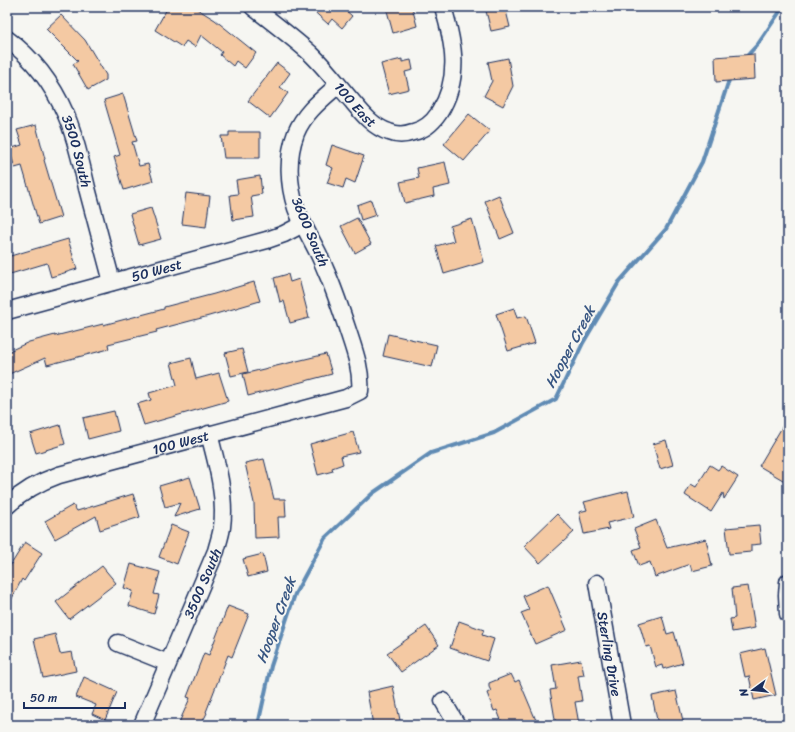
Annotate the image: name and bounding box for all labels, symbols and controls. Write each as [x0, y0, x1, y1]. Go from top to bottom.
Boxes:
street label: 100 East [328, 76, 382, 134]
street label: 3500 South [55, 111, 99, 190]
street label: 3600 South [284, 193, 336, 271]
street label: 50 West [128, 251, 185, 289]
water label: Hooper Creek [537, 299, 604, 393]
street label: 100 West [149, 423, 212, 462]
street label: 3500 South [176, 544, 228, 622]
water label: Hooper Creek [248, 571, 304, 667]
street label: Sterling Drive [590, 610, 629, 698]
north arrow [733, 670, 773, 710]
scale bar [24, 684, 125, 710]
text: N [734, 686, 754, 700]
text: 50 m [30, 687, 57, 709]

